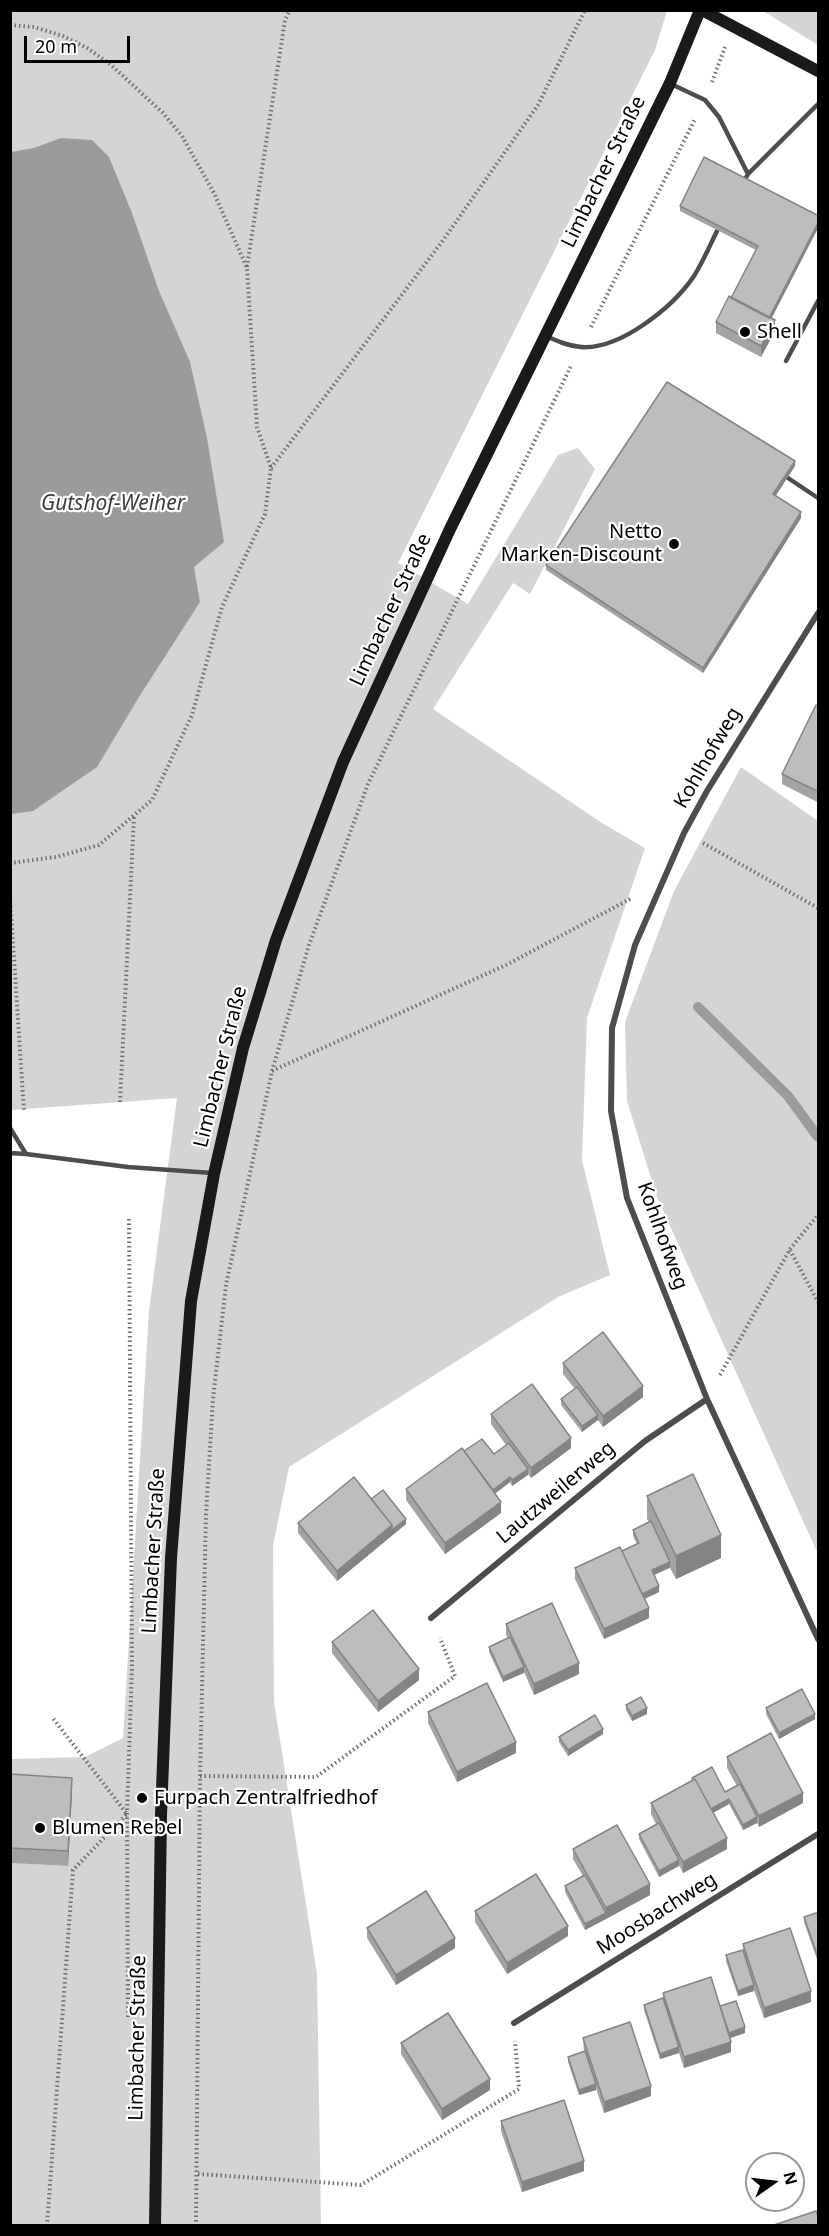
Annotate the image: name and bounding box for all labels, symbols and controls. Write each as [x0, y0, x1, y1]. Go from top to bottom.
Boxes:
scale bar [27, 24, 134, 62]
text: 20 m [35, 34, 77, 58]
street label: Limbacher Straße [557, 92, 651, 252]
place label: Shell [757, 320, 802, 344]
marker: Shell [738, 325, 752, 339]
water label: Gutshof-Weiher [41, 491, 185, 517]
place label: Netto Marken-Discount [501, 520, 662, 567]
street label: Limbacher Straße [345, 530, 437, 690]
marker: Netto Marken-Discount [667, 537, 681, 551]
street label: Kohlhofweg [669, 703, 747, 813]
street label: Limbacher Straße [189, 984, 253, 1150]
street label: Kohlhofweg [631, 1179, 693, 1293]
street label: Lautzweilerweg [492, 1437, 620, 1549]
street label: Limbacher Straße [138, 1468, 170, 1634]
place label: Furpach Zentralfriedhof [154, 1786, 377, 1810]
marker: Furpach Zentralfriedhof [135, 1791, 149, 1805]
place label: Blumen Rebel [52, 1816, 183, 1840]
marker: Blumen Rebel [33, 1821, 47, 1835]
street label: Moosbachweg [593, 1868, 721, 1960]
street label: Limbacher Straße [125, 1955, 151, 2121]
north arrow [745, 2152, 805, 2212]
text: N [778, 2169, 803, 2187]

